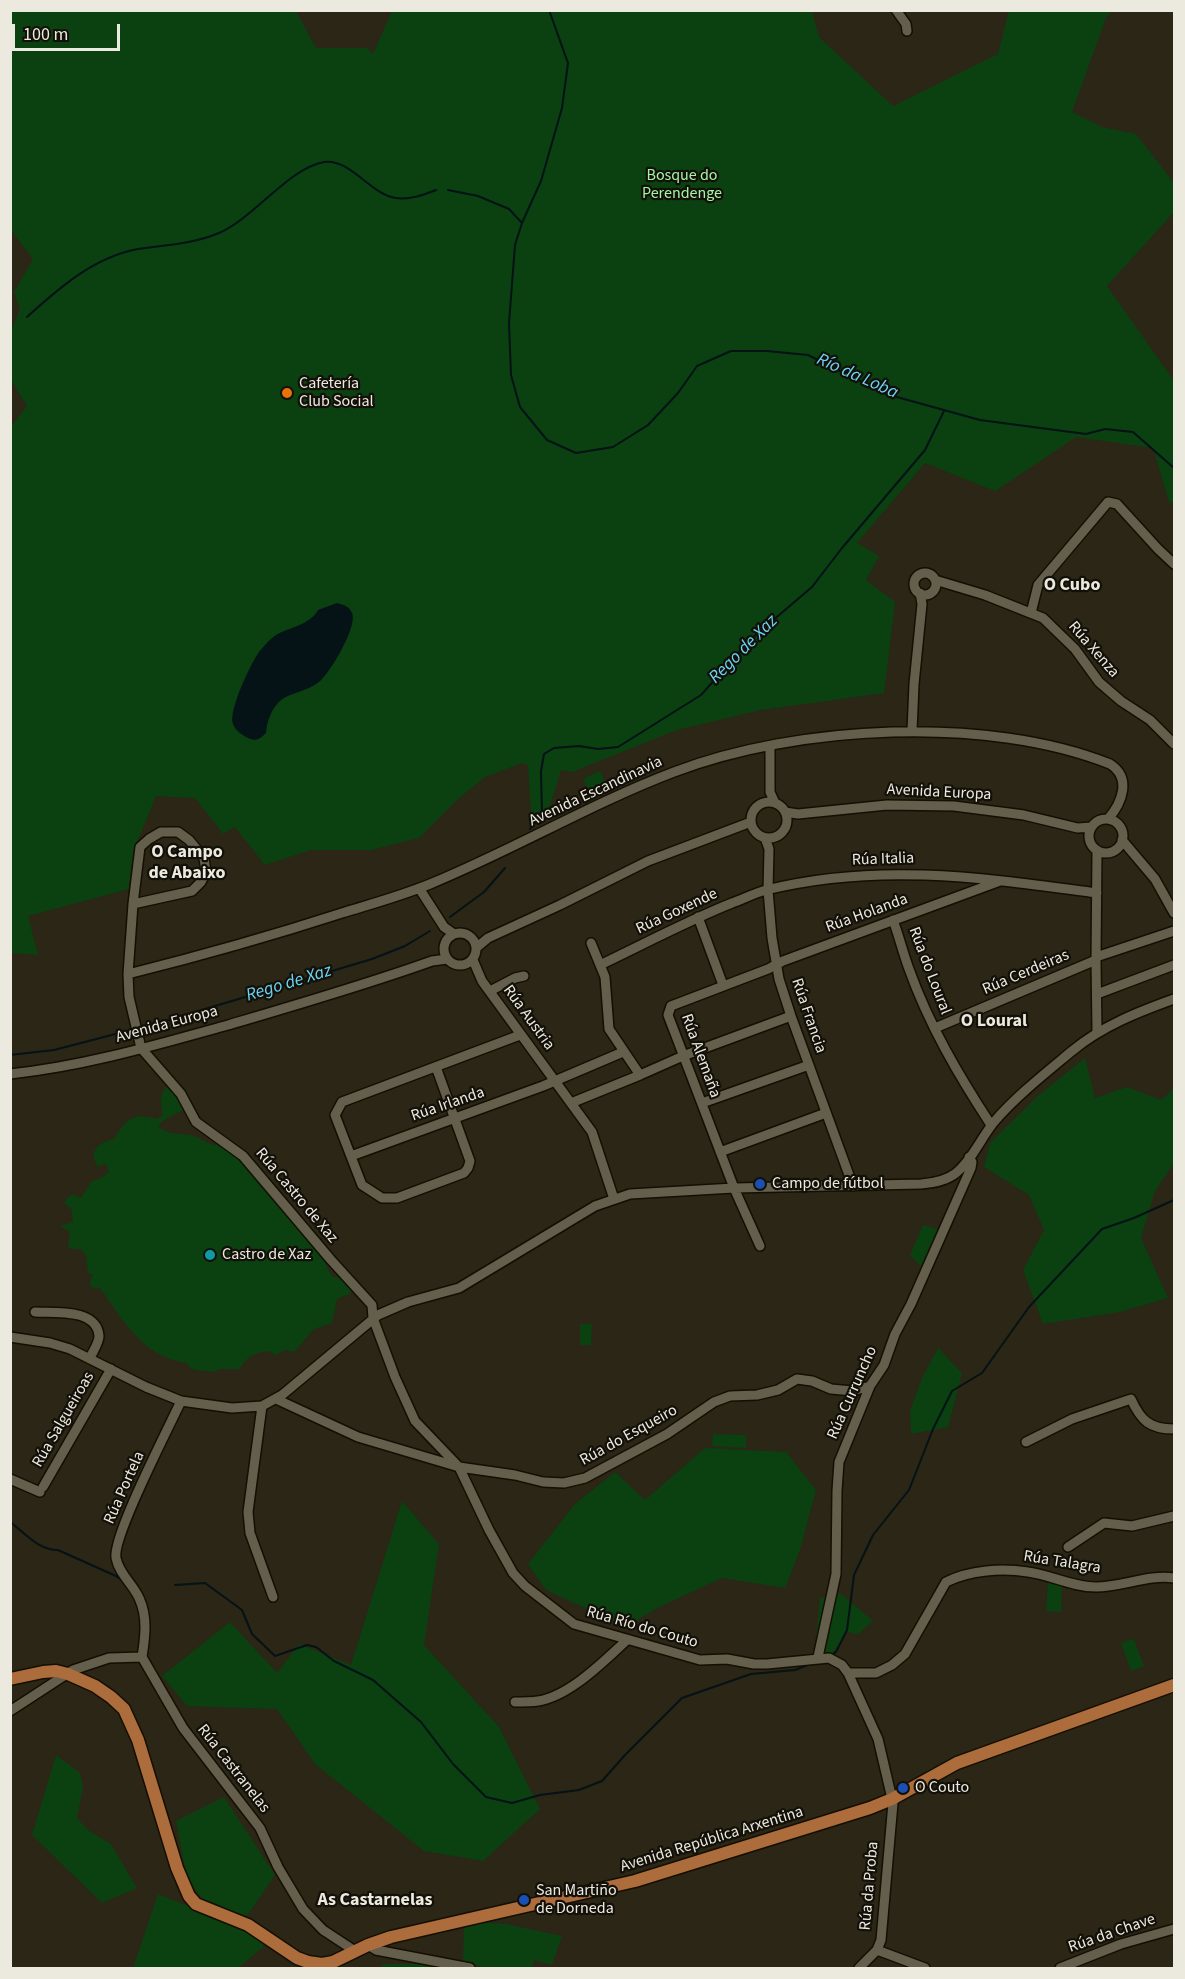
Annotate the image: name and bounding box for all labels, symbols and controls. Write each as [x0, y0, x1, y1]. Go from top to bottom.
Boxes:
scale bar [15, 12, 123, 50]
text: 100 m [23, 22, 68, 47]
park label: Bosque do Perendenge [642, 166, 722, 204]
water label: Río da Loba [813, 350, 901, 404]
place label: Cafetería Club Social [299, 374, 374, 412]
marker: Cafetería Club Social [280, 386, 294, 400]
district label: O Cubo [1044, 575, 1100, 597]
water label: Rego de Xaz [705, 611, 783, 689]
street label: Rúa Xenza [1063, 618, 1123, 682]
street label: Avenida Escandinavia [526, 753, 666, 831]
street label: Avenida Europa [886, 781, 992, 805]
district label: O Campo de Abaixo [149, 842, 225, 884]
street label: Rúa Italia [851, 849, 915, 871]
street label: Rúa Goxende [633, 885, 721, 939]
street label: Rúa Holanda [823, 890, 911, 938]
street label: Rúa do Loural [904, 925, 954, 1017]
street label: Rúa Cerdeiras [980, 946, 1072, 1000]
water label: Rego de Xaz [244, 961, 334, 1007]
street label: Rúa Francia [786, 976, 830, 1056]
street label: Rúa Austria [498, 982, 558, 1054]
street label: Avenida Europa [114, 1002, 220, 1048]
street label: Rúa Alemaña [676, 1011, 724, 1101]
district label: O Loural [961, 1011, 1027, 1033]
street label: Rúa Irlanda [409, 1083, 487, 1127]
street label: Rúa Castro de Xaz [251, 1145, 341, 1247]
place label: Campo de fútbol [772, 1174, 884, 1194]
marker: Campo de fútbol [753, 1177, 767, 1191]
place label: Castro de Xaz [222, 1245, 311, 1265]
marker: Castro de Xaz [203, 1248, 217, 1262]
street label: Rúa Curruncho [824, 1343, 882, 1443]
street label: Rúa Salgueiroas [29, 1369, 99, 1471]
street label: Rúa do Esqueiro [577, 1401, 681, 1471]
street label: Rúa Portela [101, 1449, 149, 1527]
street label: Rúa Talagra [1022, 1547, 1102, 1579]
street label: Rúa Río do Couto [584, 1603, 700, 1653]
street label: Rúa Castranelas [193, 1721, 273, 1817]
place label: O Couto [915, 1778, 969, 1798]
marker: O Couto [896, 1781, 910, 1795]
street label: Avenida República Arxentina [618, 1803, 806, 1877]
street label: Rúa da Proba [857, 1841, 883, 1931]
place label: San Martiño de Dorneda [536, 1881, 617, 1919]
district label: As Castarnelas [317, 1890, 433, 1912]
marker: San Martiño de Dorneda [517, 1893, 531, 1907]
street label: Rúa da Chave [1066, 1910, 1158, 1958]

